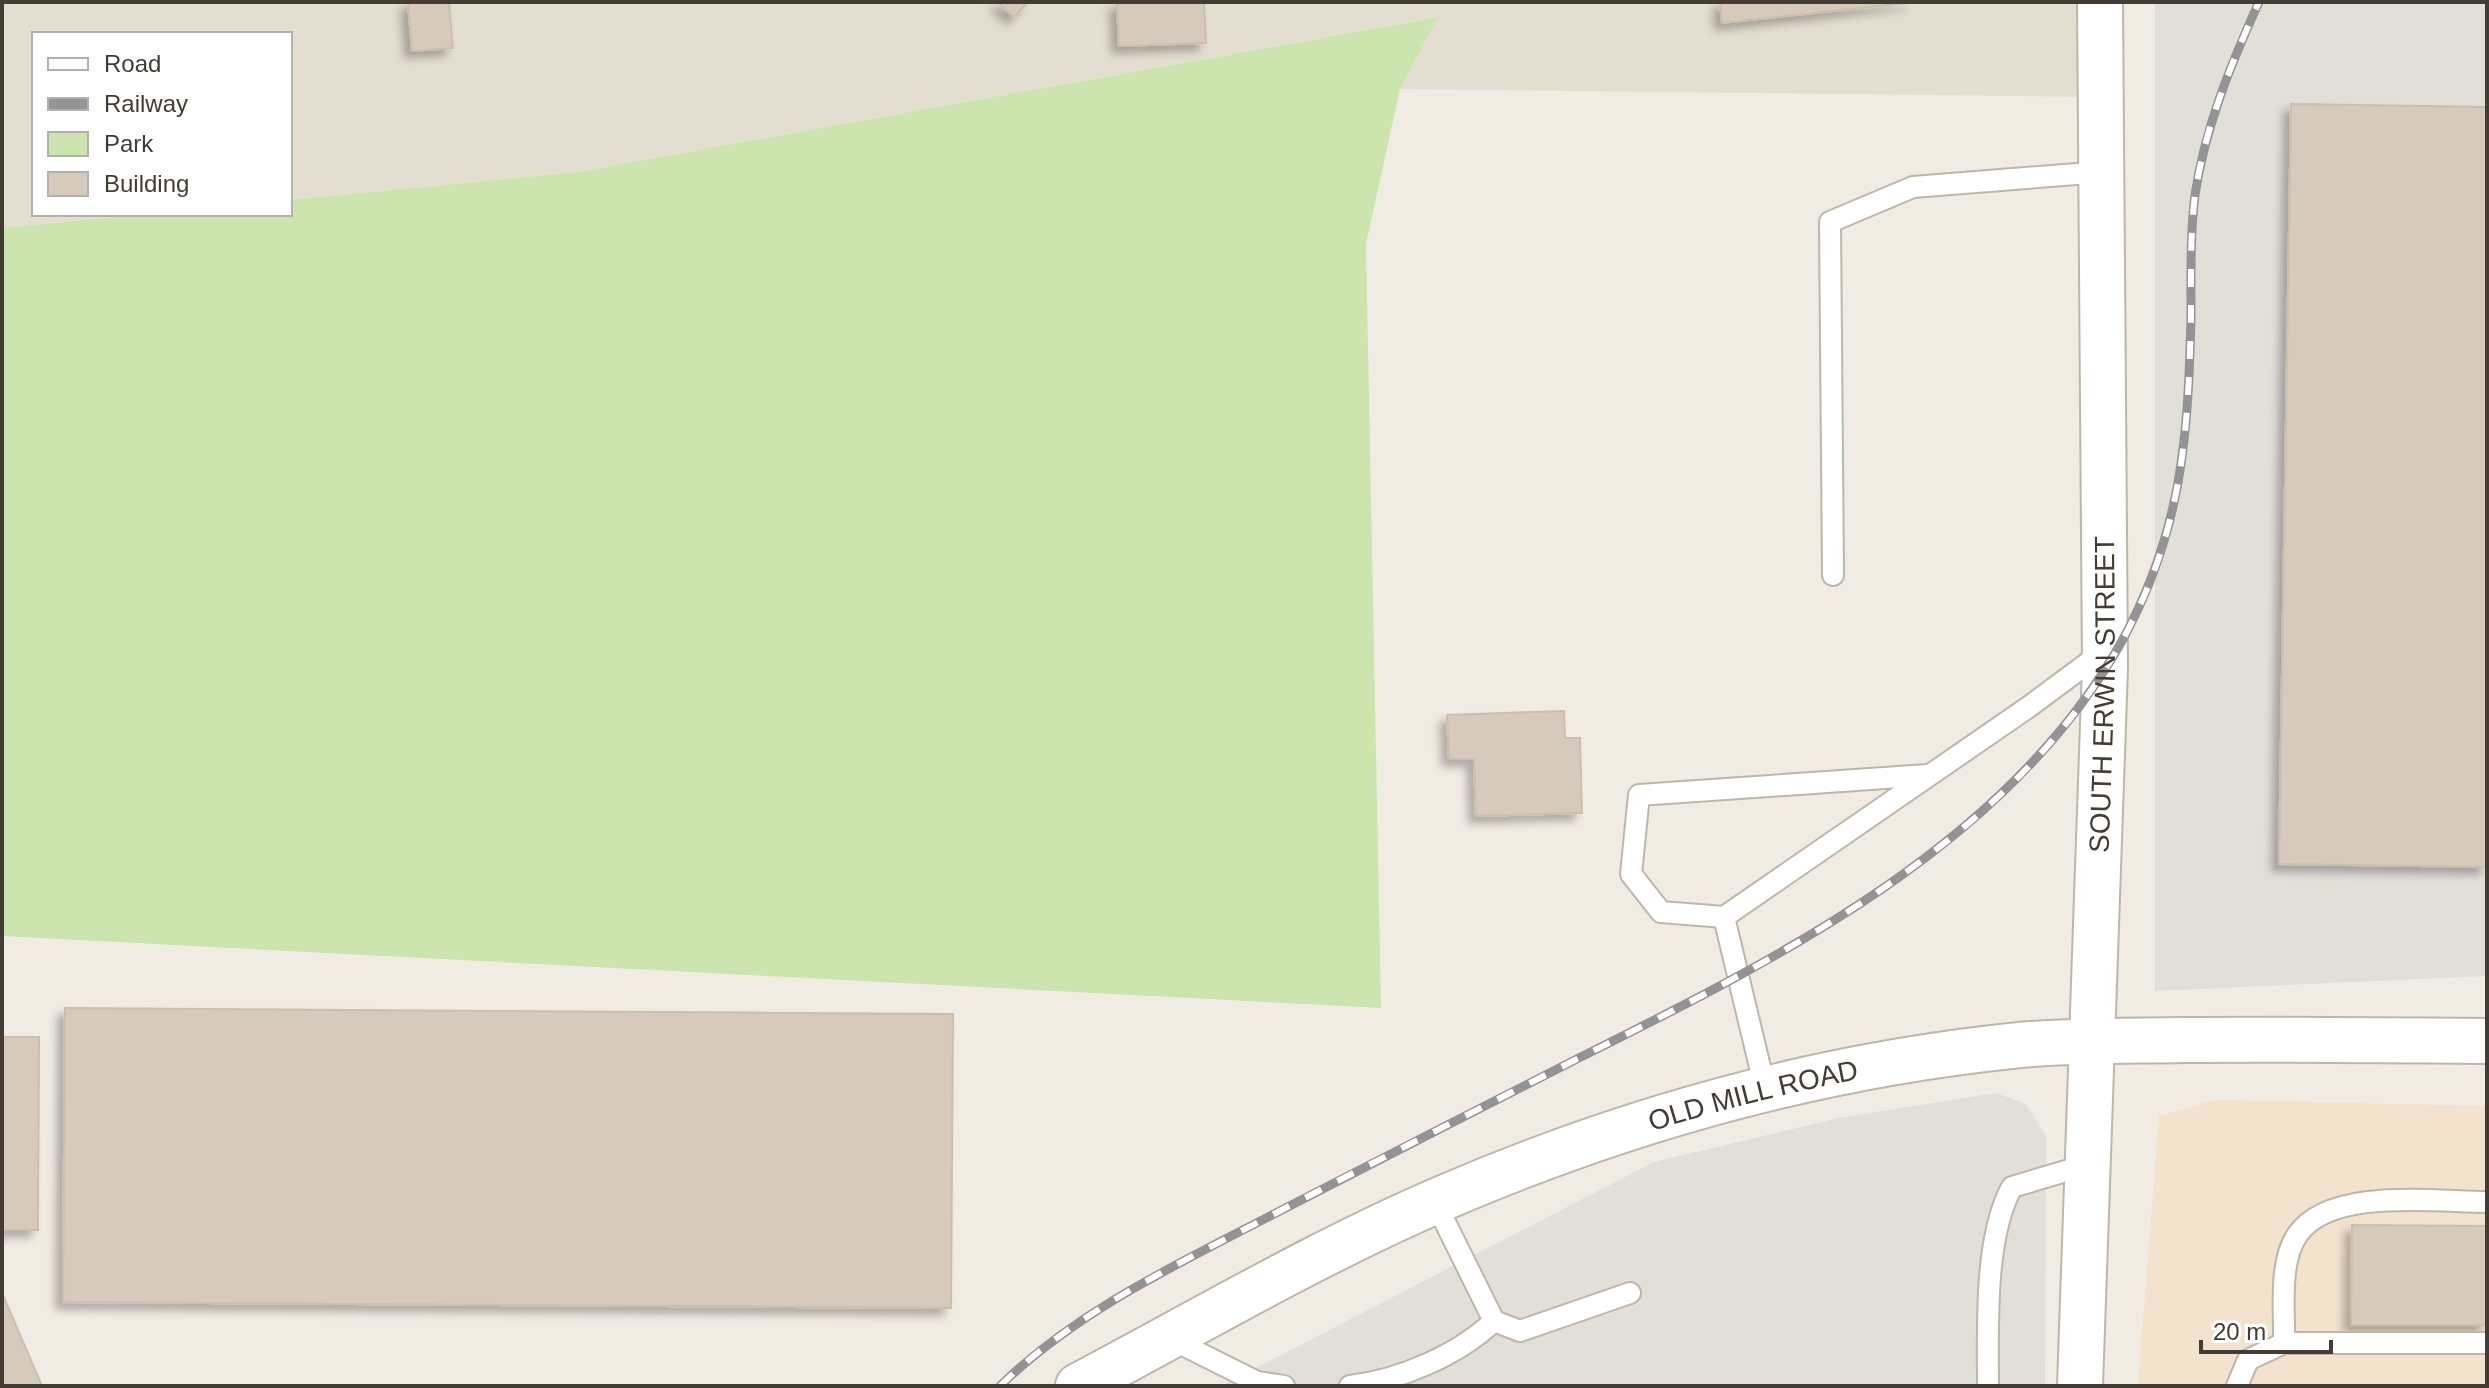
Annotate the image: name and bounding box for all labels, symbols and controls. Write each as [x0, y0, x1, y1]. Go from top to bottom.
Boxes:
legend [32, 32, 292, 216]
text: Road [104, 50, 161, 77]
text: Railway [104, 90, 188, 117]
text: Park [104, 130, 154, 157]
text: Building [104, 170, 189, 197]
street label: SOUTH ERWIN STREET [2084, 536, 2121, 853]
street label: OLD MILL ROAD [1644, 1054, 1861, 1137]
scale bar [2201, 1304, 2331, 1354]
text: 20 m [2213, 1318, 2266, 1345]

